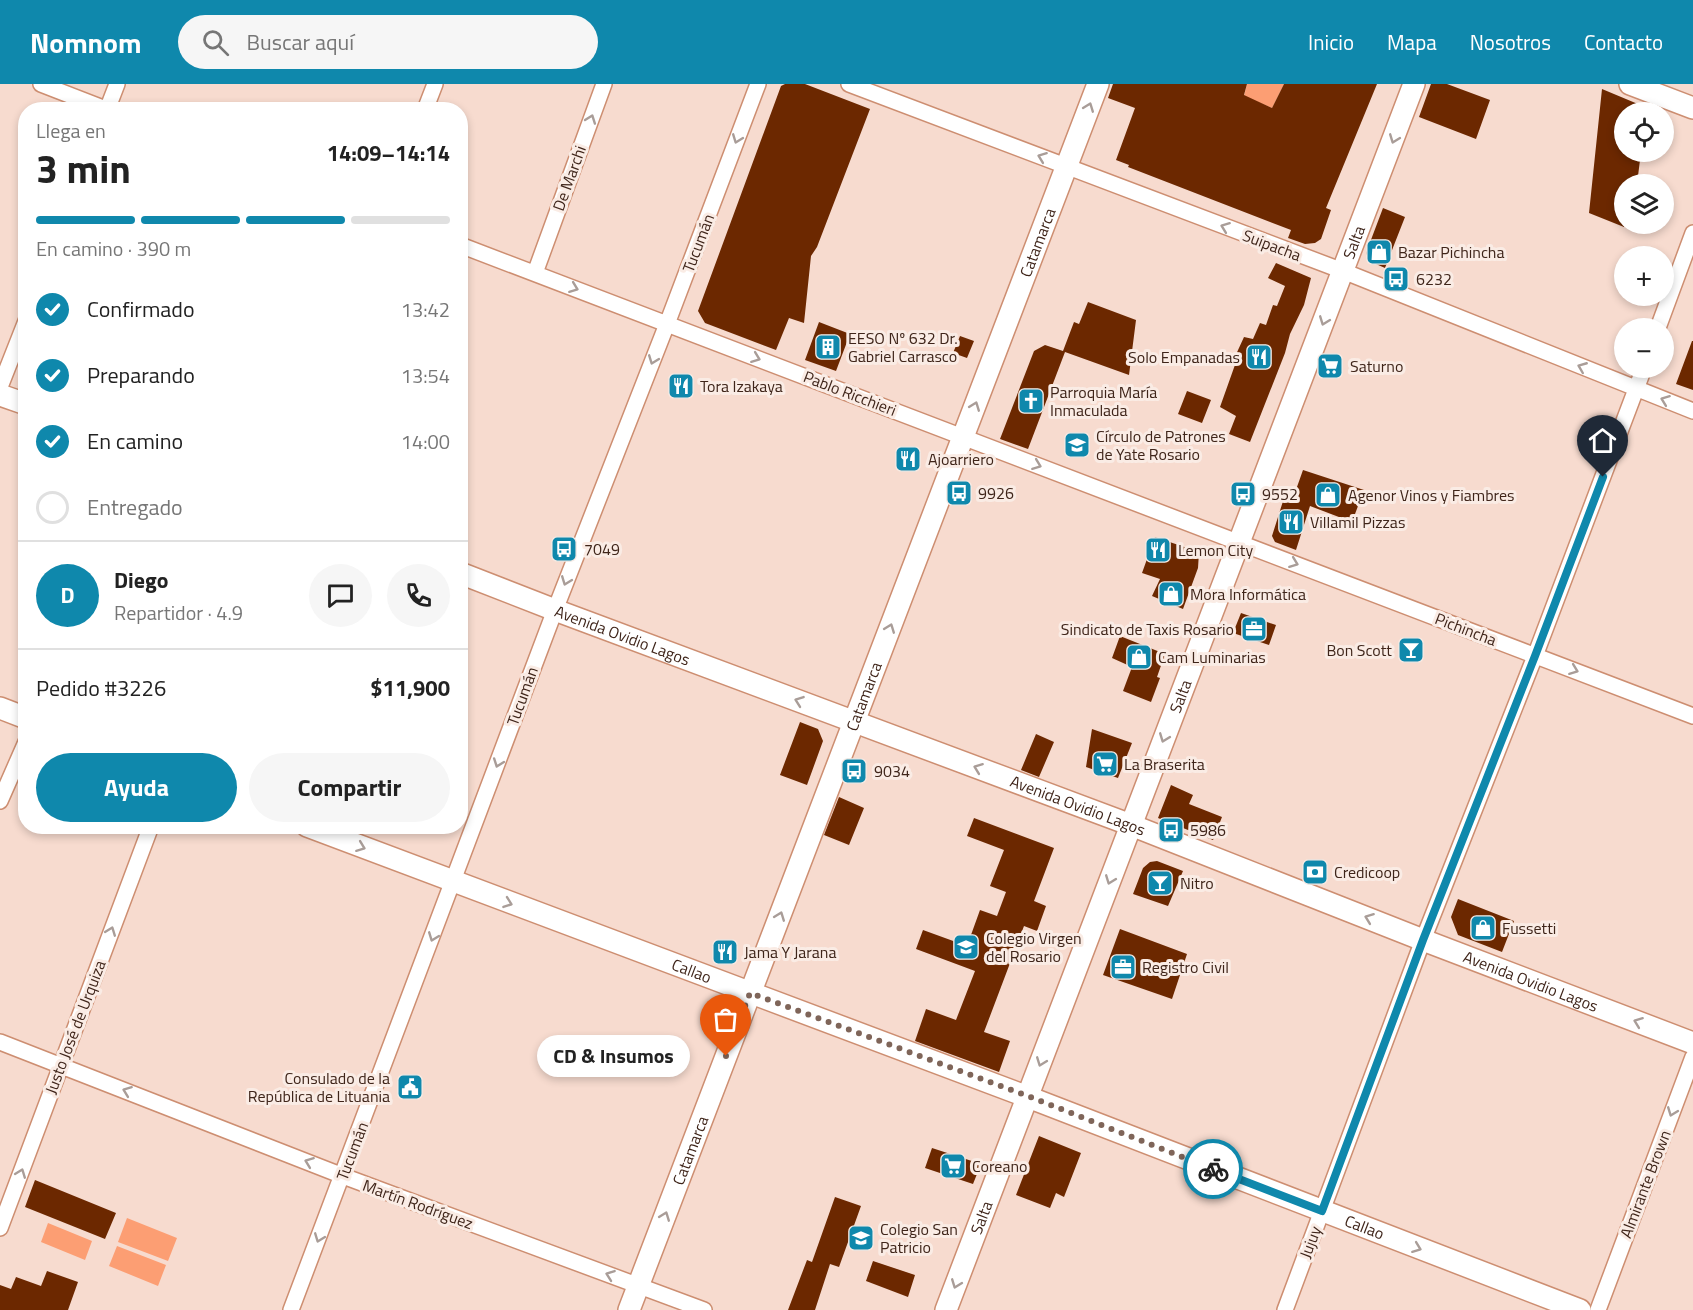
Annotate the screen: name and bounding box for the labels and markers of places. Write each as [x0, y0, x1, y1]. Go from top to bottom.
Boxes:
shop icon: Bazar Pichincha [1364, 237, 1394, 267]
place label: Bazar Pichincha [1398, 240, 1504, 264]
bus stop icon: 6232 [1381, 264, 1411, 294]
place label: 6232 [1416, 267, 1452, 291]
place label: EESO Nº 632 Dr. Gabriel Carrasco [848, 326, 958, 368]
building icon: EESO Nº 632 Dr. Gabriel Carrasco [813, 332, 843, 362]
restaurant icon: Solo Empanadas [1244, 342, 1274, 372]
place label: Solo Empanadas [1128, 345, 1240, 369]
supermarket icon: Saturno [1315, 351, 1345, 381]
place label: Saturno [1350, 354, 1403, 378]
restaurant icon: Tora Izakaya [666, 371, 696, 401]
place label: Tora Izakaya [700, 374, 783, 398]
place label: Parroquia María Inmaculada [1050, 380, 1157, 422]
church icon: Parroquia María Inmaculada [1016, 386, 1046, 416]
pin [1577, 415, 1628, 477]
place label: Círculo de Patrones de Yate Rosario [1096, 424, 1226, 466]
school or university icon: Círculo de Patrones de Yate Rosario [1062, 430, 1092, 460]
restaurant icon: Ajoarriero [893, 444, 923, 474]
place label: Ajoarriero [928, 447, 994, 471]
bus stop icon: 9926 [944, 478, 974, 508]
bus stop icon: 9552 [1228, 479, 1258, 509]
shop icon: Agenor Vinos y Fiambres [1313, 480, 1343, 510]
place label: 9926 [978, 481, 1014, 505]
place label: 9552 [1262, 482, 1298, 506]
place label: Agenor Vinos y Fiambres [1348, 483, 1514, 507]
restaurant icon: Villamil Pizzas [1276, 507, 1306, 537]
place label: Villamil Pizzas [1310, 510, 1405, 534]
bus stop icon: 7049 [549, 534, 579, 564]
restaurant icon: Lemon City [1143, 535, 1173, 565]
place label: 7049 [584, 537, 620, 561]
place label: Lemon City [1178, 538, 1253, 562]
shop icon: Mora Informática [1156, 579, 1186, 609]
place label: Mora Informática [1190, 582, 1306, 606]
office icon: Sindicato de Taxis Rosario [1239, 614, 1269, 644]
place label: Sindicato de Taxis Rosario [1061, 617, 1234, 641]
bar icon: Bon Scott [1396, 635, 1426, 665]
place label: Bon Scott [1326, 638, 1392, 662]
shop icon: Cam Luminarias [1124, 642, 1154, 672]
place label: Cam Luminarias [1158, 645, 1266, 669]
supermarket icon: La Braserita [1090, 749, 1120, 779]
place label: La Braserita [1124, 752, 1205, 776]
bus stop icon: 9034 [839, 756, 869, 786]
place label: 9034 [874, 759, 910, 783]
bus stop icon: 5986 [1156, 815, 1186, 845]
place label: 5986 [1190, 818, 1226, 842]
bank icon: Credicoop [1300, 857, 1330, 887]
place label: Credicoop [1334, 860, 1400, 884]
bar icon: Nitro [1145, 868, 1175, 898]
place label: Nitro [1180, 871, 1214, 895]
shop icon: Fussetti [1468, 913, 1498, 943]
place label: Fussetti [1502, 916, 1556, 940]
place label: Colegio Virgen del Rosario [986, 926, 1082, 968]
school or university icon: Colegio Virgen del Rosario [951, 932, 981, 962]
restaurant icon: Jama Y Jarana [710, 937, 740, 967]
place label: Jama Y Jarana [744, 940, 836, 964]
office icon: Registro Civil [1108, 952, 1138, 982]
place label: Registro Civil [1142, 955, 1229, 979]
pin [700, 994, 751, 1056]
callout: CD & Insumos [537, 1035, 690, 1077]
place label: Consulado de la República de Lituania [248, 1066, 390, 1108]
public building icon: Consulado de la República de Lituania [395, 1072, 425, 1102]
supermarket icon: Coreano [938, 1151, 968, 1181]
place label: Coreano [972, 1154, 1028, 1178]
place label: Colegio San Patricio [880, 1217, 958, 1259]
school or university icon: Colegio San Patricio [846, 1223, 876, 1253]

